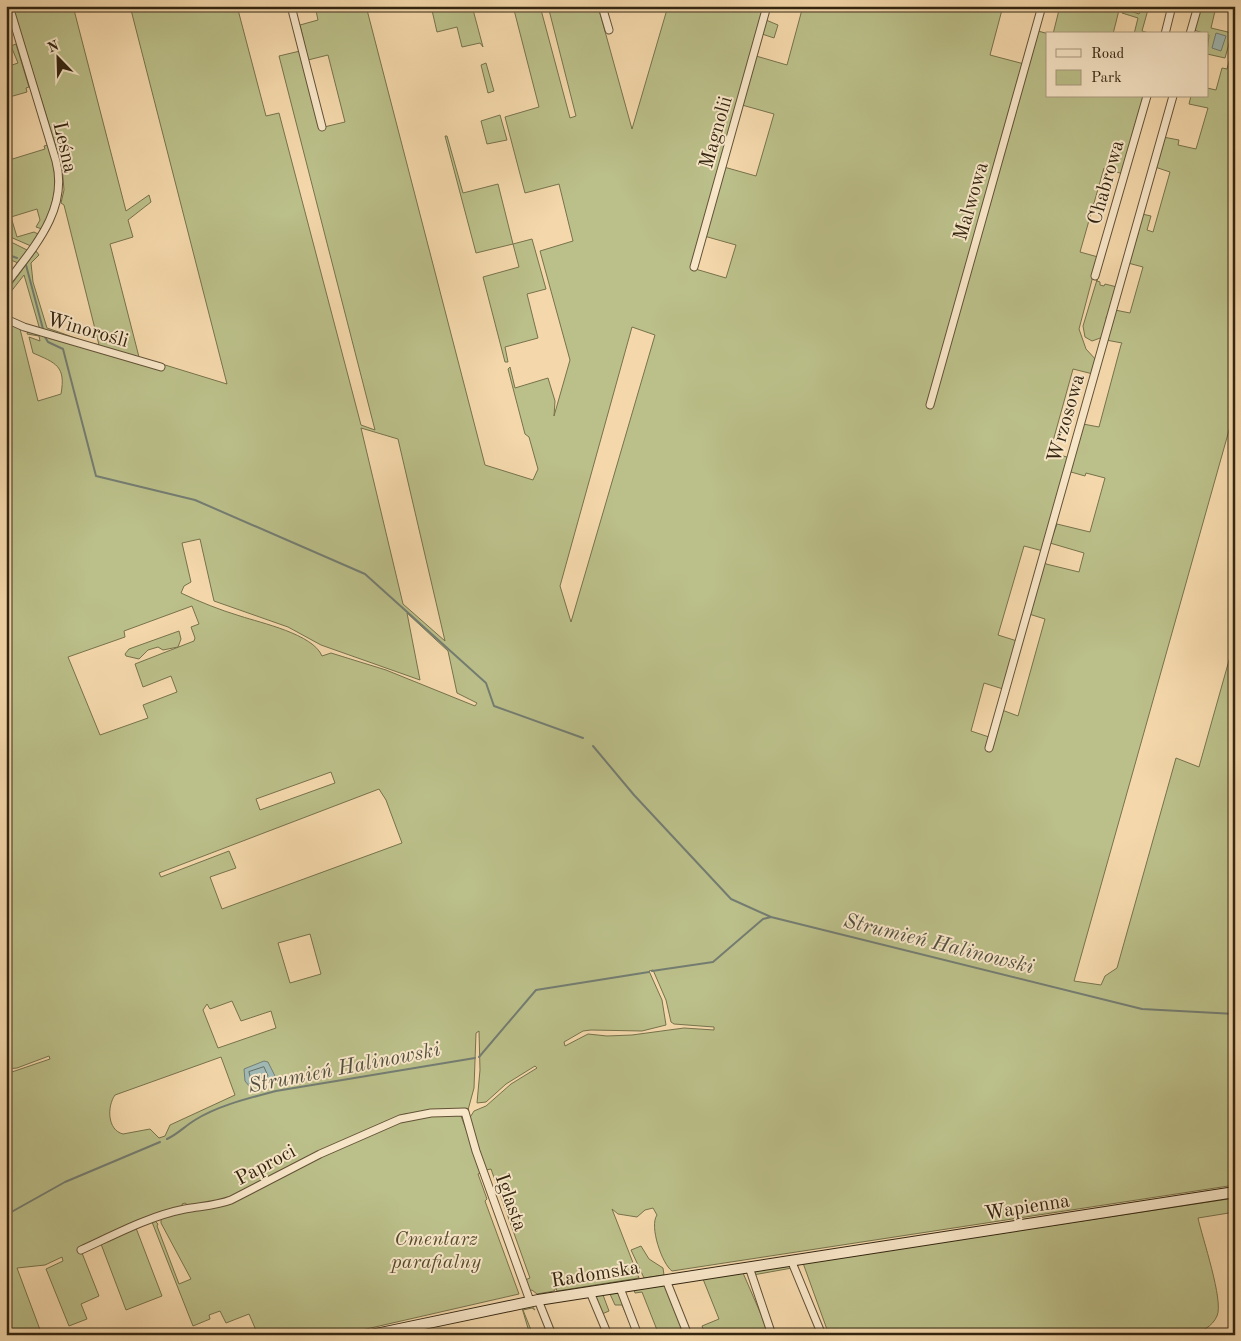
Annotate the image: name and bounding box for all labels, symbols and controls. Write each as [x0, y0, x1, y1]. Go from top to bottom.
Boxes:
north arrow [32, 32, 82, 82]
legend [1046, 32, 1208, 98]
text: N [46, 38, 61, 55]
text: Road [1091, 47, 1125, 62]
text: Park [1091, 71, 1122, 86]
street label: Magnolii [697, 94, 737, 171]
street label: Leśna [48, 120, 80, 175]
street label: Chabrowa [1085, 138, 1129, 227]
street label: Malwowa [951, 160, 993, 243]
street label: Winorośli [44, 310, 131, 352]
street label: Wrzosowa [1045, 372, 1089, 465]
water label: Strumień Halinowski [841, 911, 1036, 978]
water label: Strumień Halinowski [246, 1040, 442, 1097]
street label: Paproci [232, 1142, 299, 1190]
street label: Iglasta [491, 1171, 530, 1234]
street label: Wapienna [983, 1191, 1071, 1225]
park label: Cmentarz parafialny [389, 1230, 482, 1273]
street label: Radomska [550, 1258, 641, 1292]

